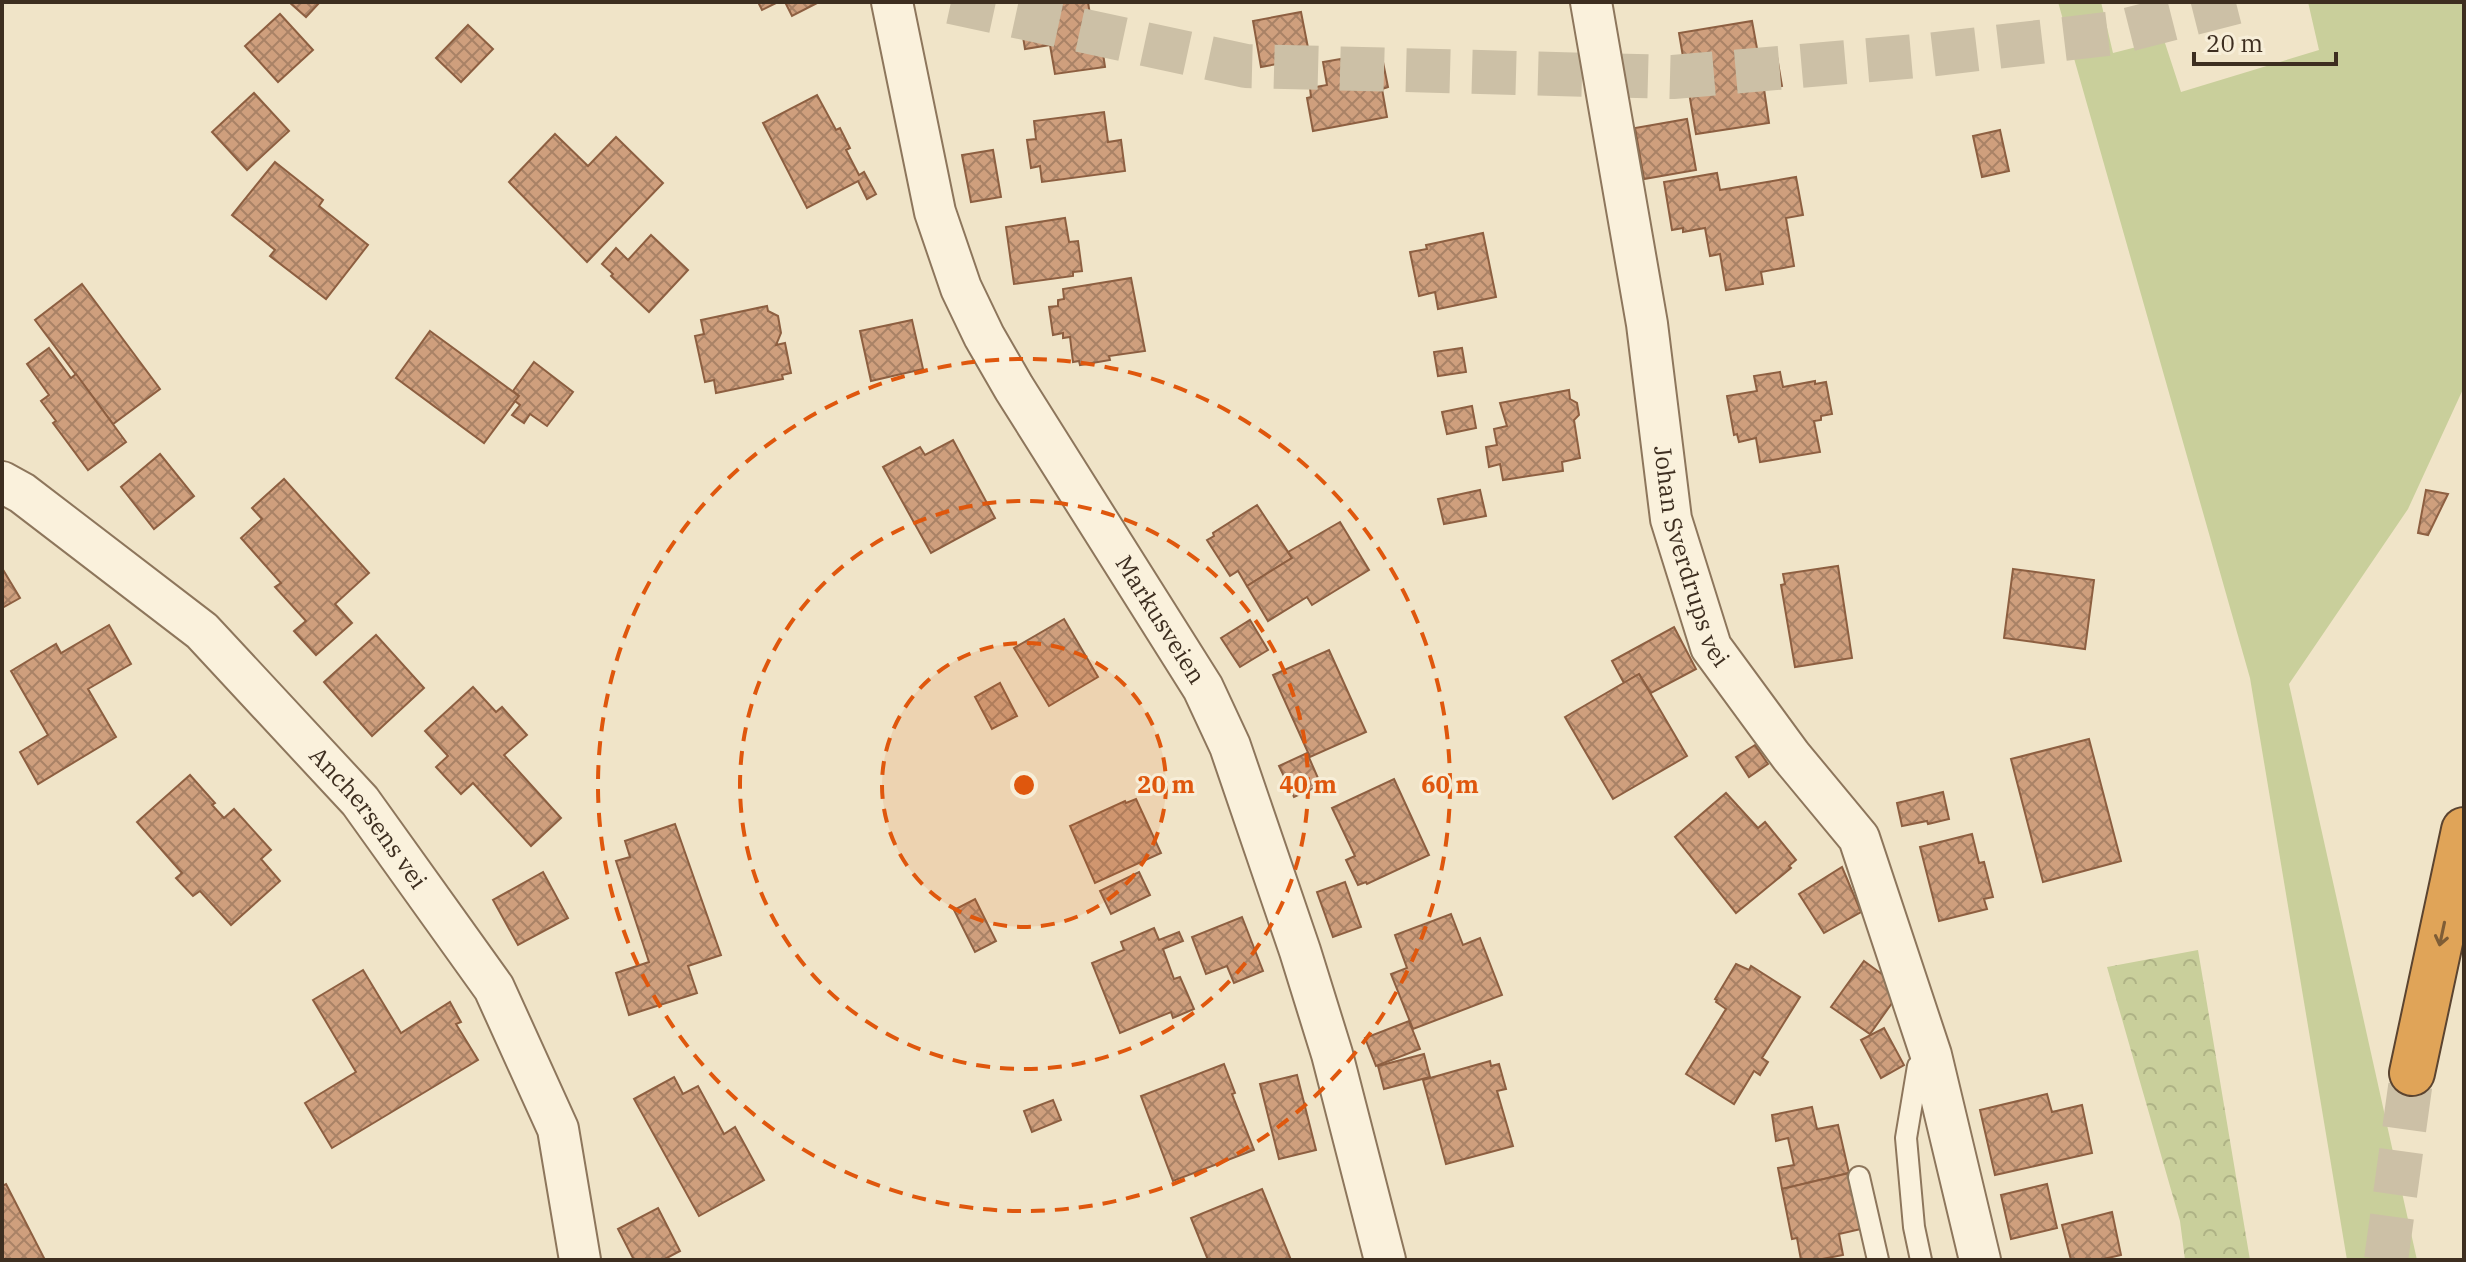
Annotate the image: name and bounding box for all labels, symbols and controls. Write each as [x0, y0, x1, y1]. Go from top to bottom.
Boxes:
scale bar [2194, 16, 2336, 66]
text: 20 m [2206, 27, 2263, 59]
street label: Johan Sverdrups vei [1647, 444, 1737, 673]
street label: Markusveien [1108, 549, 1213, 690]
street label: Anchersens vei [303, 739, 435, 895]
text: 20 m [1137, 768, 1195, 800]
text: 40 m [1279, 768, 1337, 800]
text: 60 m [1421, 768, 1479, 800]
centre of rings [1010, 771, 1038, 799]
one-way arrow [2434, 920, 2449, 946]

